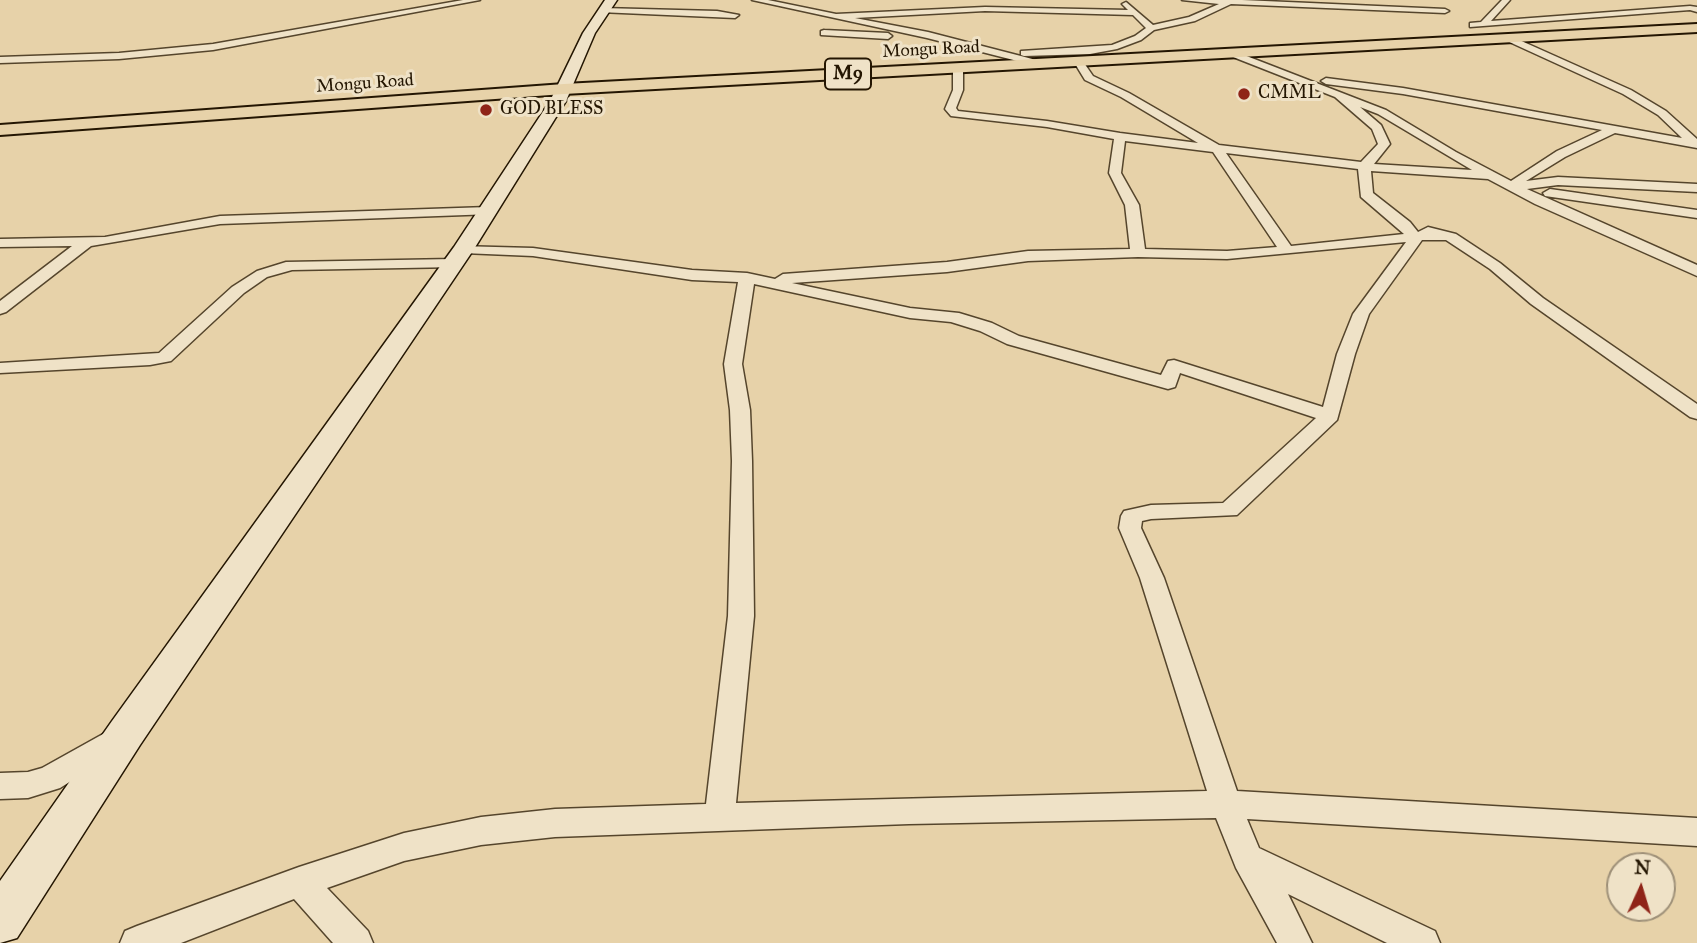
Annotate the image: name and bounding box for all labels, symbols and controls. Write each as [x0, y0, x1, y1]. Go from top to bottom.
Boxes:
street label: Mongu Road [882, 37, 980, 63]
road number: M9 [825, 58, 871, 90]
street label: Mongu Road [316, 70, 414, 98]
place label: CMML [1258, 83, 1321, 105]
marker: CMML [1236, 86, 1252, 102]
place label: GOD BLESS [500, 99, 603, 121]
marker: GOD BLESS [478, 102, 494, 118]
north arrow [1606, 852, 1676, 922]
text: N [1634, 856, 1651, 880]

